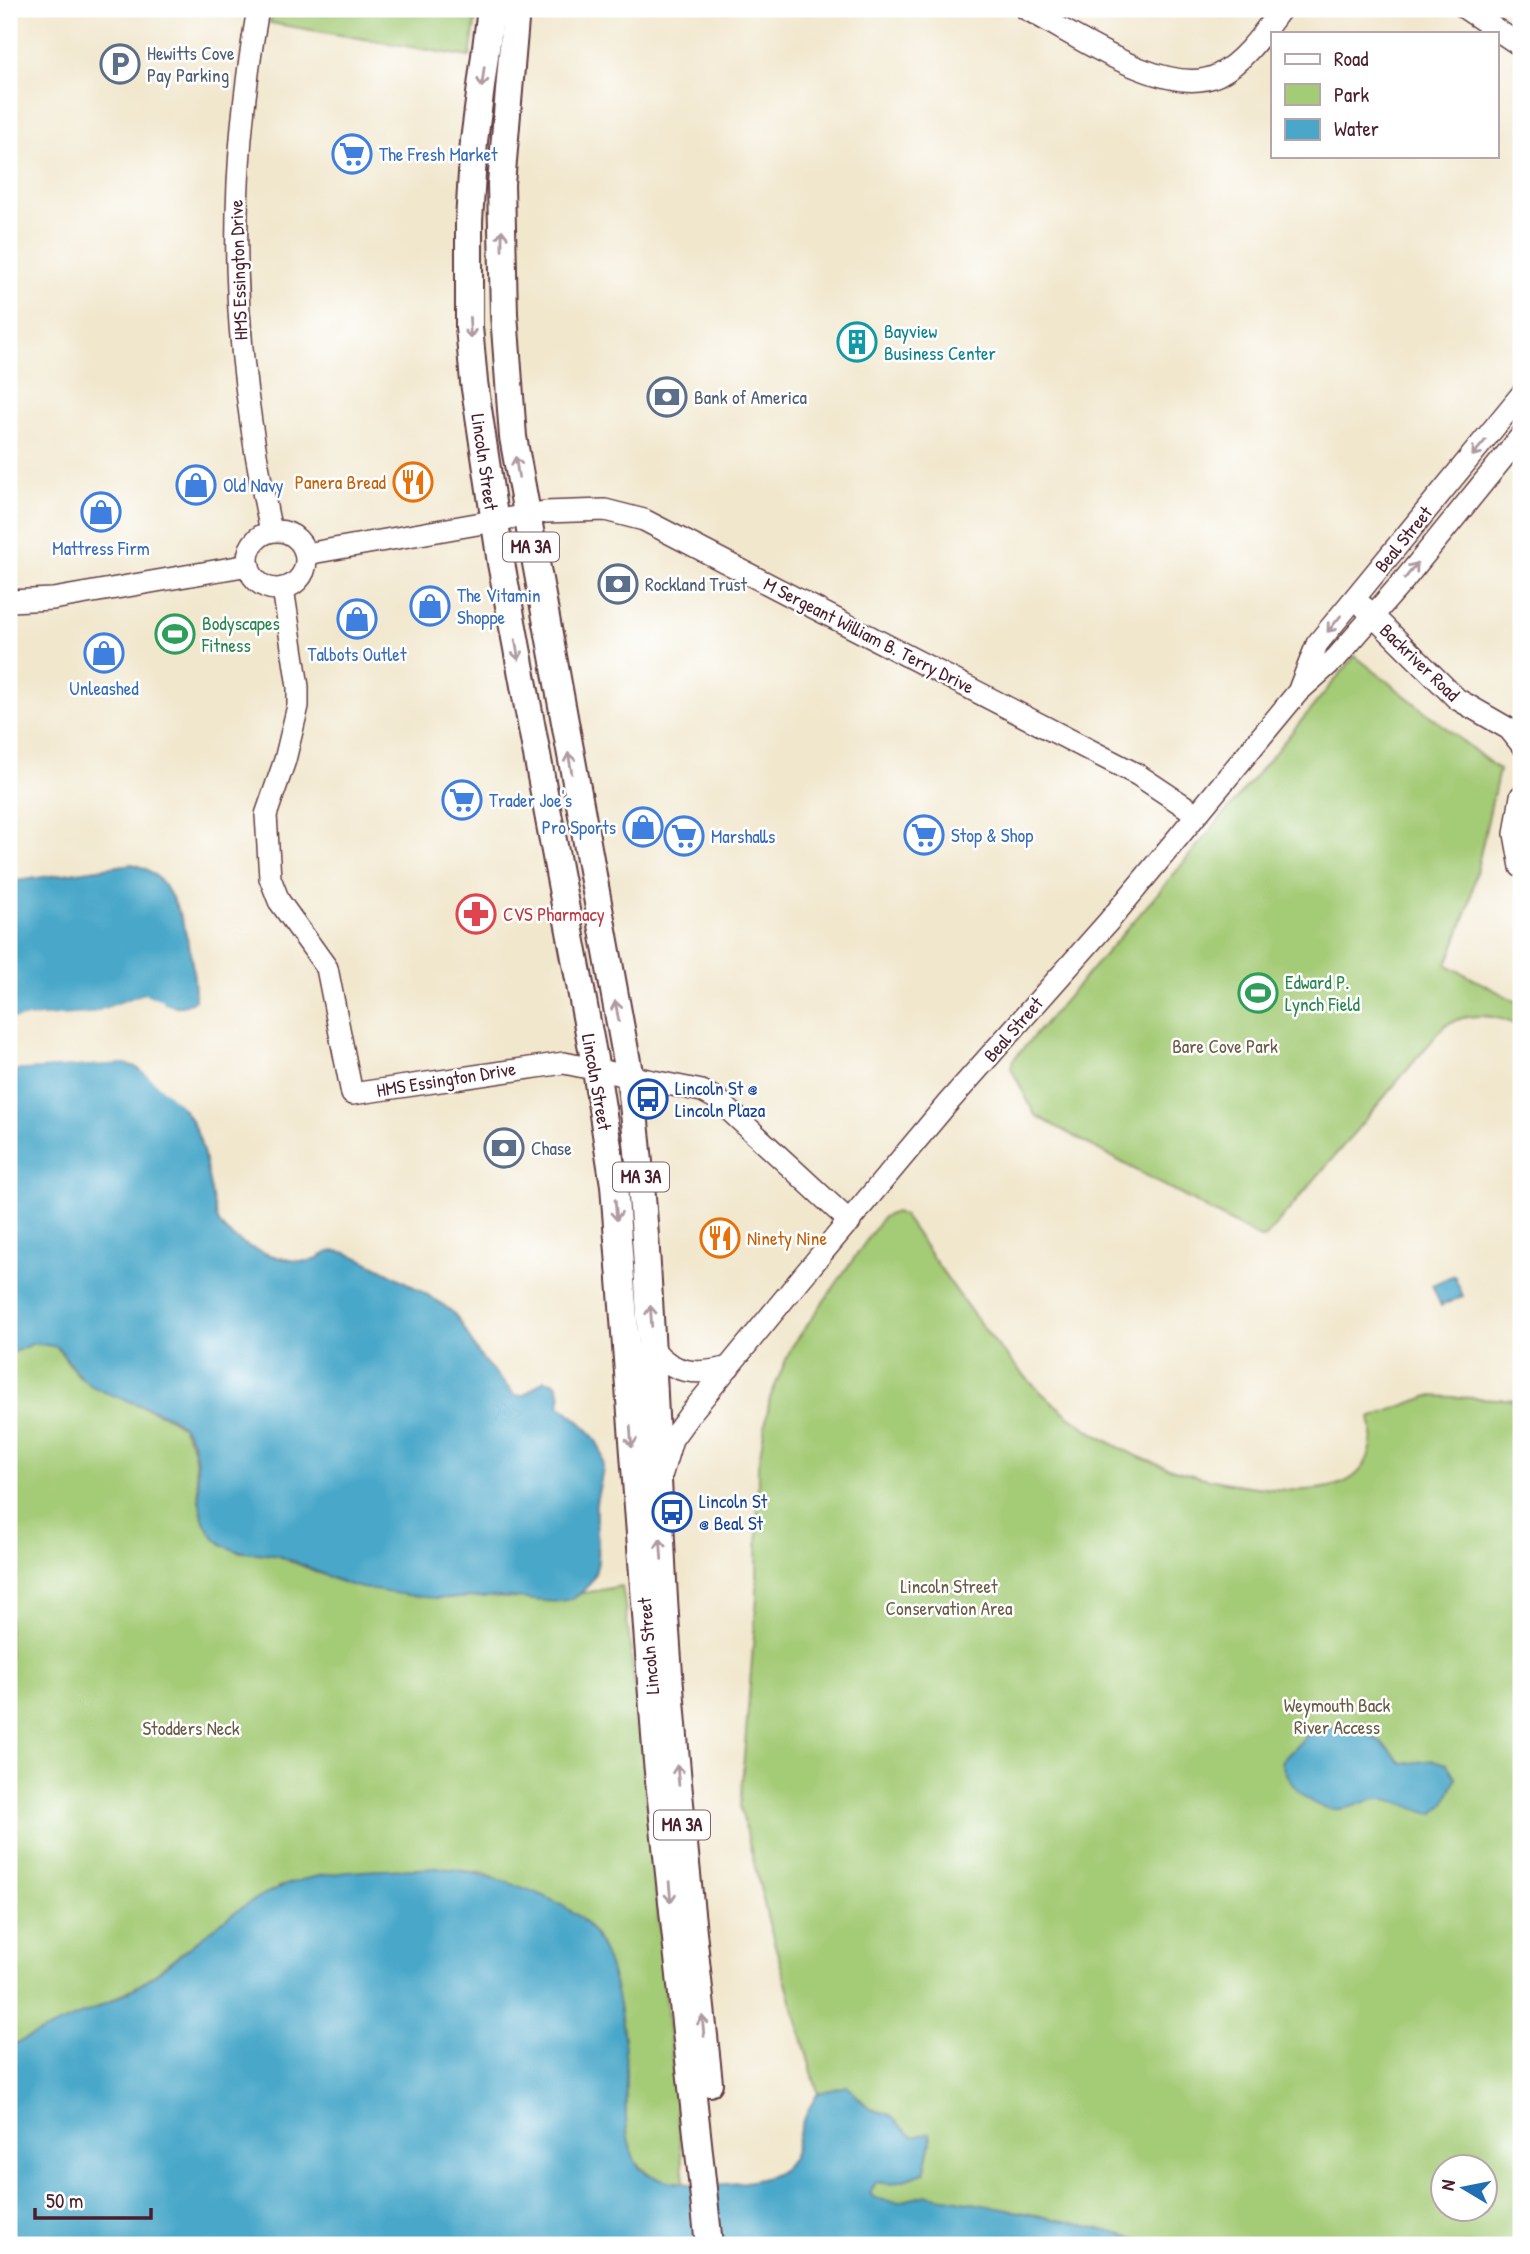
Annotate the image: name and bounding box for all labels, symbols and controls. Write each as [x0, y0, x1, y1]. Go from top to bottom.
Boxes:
legend [1271, 32, 1498, 158]
place label: Hewitts Cove Pay Parking [147, 40, 235, 88]
parking icon: Hewitts Cove Pay Parking [99, 43, 141, 85]
text: Road [1334, 44, 1368, 73]
one-way arrow [476, 65, 489, 87]
text: Park [1334, 80, 1369, 109]
text: Water [1334, 114, 1379, 143]
supermarket icon: The Fresh Market [331, 133, 373, 175]
place label: The Fresh Market [379, 141, 498, 167]
street label: HMS Essington Drive [223, 199, 253, 341]
one-way arrow [495, 229, 509, 252]
one-way arrow [463, 316, 476, 339]
place label: Bayview Business Center [884, 318, 997, 366]
building icon: Bayview Business Center [836, 321, 878, 363]
bank icon: Bank of America [646, 376, 688, 418]
place label: Bank of America [694, 384, 807, 410]
street label: Lincoln Street [465, 412, 505, 512]
one-way arrow [1471, 438, 1486, 456]
one-way arrow [511, 456, 524, 479]
restaurant icon: Panera Bread [392, 461, 434, 503]
shop icon: Old Navy [175, 464, 217, 506]
place label: Panera Bread [295, 469, 387, 495]
place label: Old Navy [223, 472, 284, 498]
shop icon: Mattress Firm [80, 491, 122, 533]
street label: Beal Street [1368, 500, 1438, 578]
road number: MA 3A [503, 532, 559, 562]
place label: Mattress Firm [52, 535, 150, 561]
one-way arrow [1404, 562, 1419, 580]
bank icon: Rockland Trust [597, 563, 639, 605]
place label: Rockland Trust [645, 571, 748, 597]
street label: M Sergeant William B. Terry Drive [759, 571, 979, 700]
place label: The Vitamin Shoppe [457, 582, 541, 630]
shop icon: The Vitamin Shoppe [409, 585, 451, 627]
shop icon: Talbots Outlet [336, 598, 378, 640]
place label: Bodyscapes Fitness [201, 610, 280, 658]
sports icon: Bodyscapes Fitness [154, 613, 196, 655]
one-way arrow [1326, 614, 1342, 632]
street label: Backriver Road [1374, 617, 1466, 707]
shop icon: Unleashed [83, 632, 125, 674]
one-way arrow [511, 638, 524, 660]
place label: Talbots Outlet [308, 641, 407, 667]
place label: Unleashed [69, 675, 139, 701]
one-way arrow [563, 752, 576, 775]
supermarket icon: Trader Joe's [441, 779, 483, 821]
place label: Trader Joe's [489, 787, 572, 813]
shop icon: Pro Sports [622, 806, 664, 848]
place label: Pro Sports [542, 814, 616, 840]
supermarket icon: Stop & Shop [903, 814, 945, 856]
supermarket icon: Marshalls [663, 815, 705, 857]
place label: Stop & Shop [951, 822, 1033, 848]
place label: Marshalls [711, 823, 775, 849]
pharmacy icon: CVS Pharmacy [455, 893, 497, 935]
place label: CVS Pharmacy [503, 901, 605, 927]
place label: Edward P. Lynch Field [1285, 969, 1360, 1017]
sports icon: Edward P. Lynch Field [1237, 972, 1279, 1014]
street label: Beal Street [977, 991, 1049, 1067]
one-way arrow [610, 1000, 623, 1023]
street label: Lincoln Street [576, 1032, 618, 1133]
park label: Bare Cove Park [1172, 1033, 1278, 1059]
street label: HMS Essington Drive [375, 1055, 518, 1103]
place label: Lincoln St @ Lincoln Plaza [675, 1075, 766, 1123]
bus stop icon: Lincoln St @ Lincoln Plaza [627, 1078, 669, 1120]
bank icon: Chase [483, 1127, 525, 1169]
place label: Chase [531, 1135, 572, 1161]
road number: MA 3A [613, 1162, 669, 1192]
one-way arrow [610, 1198, 623, 1221]
restaurant icon: Ninety Nine [699, 1217, 741, 1259]
place label: Ninety Nine [747, 1225, 827, 1251]
one-way arrow [644, 1305, 657, 1328]
one-way arrow [625, 1425, 638, 1448]
place label: Lincoln St @ Beal St [699, 1488, 768, 1536]
bus stop icon: Lincoln St @ Beal St [651, 1491, 693, 1533]
one-way arrow [655, 1537, 668, 1560]
park label: Lincoln Street Conservation Area [886, 1573, 1013, 1621]
street label: Lincoln Street [631, 1596, 665, 1696]
park label: Weymouth Back River Access [1284, 1692, 1390, 1740]
park label: Stodders Neck [142, 1715, 240, 1741]
one-way arrow [672, 1765, 685, 1787]
road number: MA 3A [654, 1811, 710, 1840]
one-way arrow [664, 1880, 677, 1903]
one-way arrow [696, 2015, 709, 2038]
north arrow [1428, 2152, 1498, 2222]
scale bar [35, 2177, 150, 2221]
text: N [1434, 2178, 1461, 2192]
text: 50 m [46, 2186, 83, 2215]

